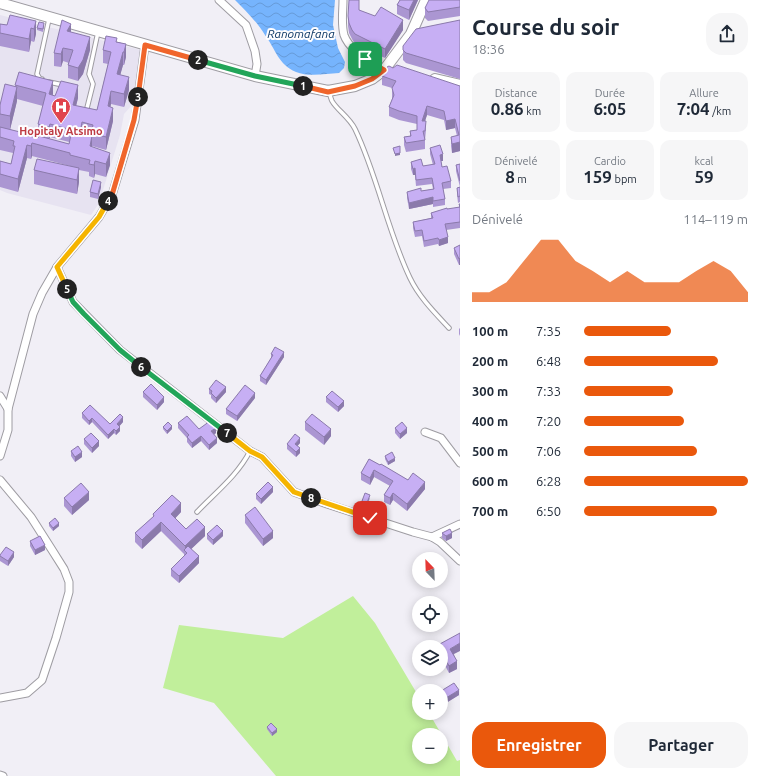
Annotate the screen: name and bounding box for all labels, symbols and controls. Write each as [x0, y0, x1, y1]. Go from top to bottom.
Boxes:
button: share [706, 13, 748, 55]
text: Course du soir [472, 14, 619, 39]
water label: Ranomafana [267, 27, 335, 40]
pin [348, 42, 382, 76]
text: 18:36 [472, 42, 505, 56]
icon: arrive [354, 48, 376, 70]
pin: 2 [188, 50, 208, 70]
text: 2 [195, 54, 201, 66]
pin: 1 [293, 76, 313, 96]
text: 1 [300, 80, 306, 92]
pin: 3 [128, 87, 148, 107]
text: Distance [495, 87, 537, 99]
text: Durée [595, 87, 625, 99]
text: Allure [689, 87, 719, 99]
text: 3 [135, 91, 141, 103]
hospital icon: Hopitaly Atsimo [50, 96, 72, 124]
text: 0.86 [491, 99, 524, 118]
text: 6:05 [594, 99, 626, 118]
text: 7:04 [677, 99, 710, 118]
text: km [524, 105, 541, 117]
text: /km [710, 105, 731, 117]
place label: Hopitaly Atsimo [19, 125, 103, 137]
text: Dénivelé [494, 155, 538, 167]
text: Cardio [594, 155, 626, 167]
text: kcal [695, 155, 714, 167]
text: 8 [505, 167, 515, 186]
text: 159 [583, 167, 612, 186]
text: 59 [694, 167, 714, 186]
text: m [515, 173, 527, 185]
text: bpm [612, 173, 637, 185]
pin: 4 [98, 191, 118, 211]
text: 4 [105, 195, 111, 207]
text: Dénivelé [472, 212, 523, 226]
text: 114–119 m [683, 212, 748, 226]
pin: 5 [57, 279, 77, 299]
text: 5 [64, 283, 70, 295]
text: 100 m [472, 324, 508, 338]
text: 7:35 [536, 324, 561, 338]
text: 200 m [472, 354, 508, 368]
text: 6:48 [536, 354, 561, 368]
pin: 6 [131, 357, 151, 377]
text: 6 [138, 361, 144, 373]
text: 300 m [472, 384, 508, 398]
text: 7:33 [536, 384, 561, 398]
text: 400 m [472, 414, 508, 428]
text: 7:20 [536, 414, 561, 428]
pin: 7 [217, 423, 237, 443]
text: 7 [224, 427, 230, 439]
text: 500 m [472, 444, 508, 458]
text: 7:06 [536, 444, 561, 458]
text: 600 m [472, 474, 508, 488]
text: 6:28 [536, 474, 561, 488]
pin: 8 [301, 488, 321, 508]
text: 8 [308, 492, 314, 504]
pin [353, 501, 387, 535]
text: 700 m [472, 504, 508, 518]
text: 6:50 [536, 504, 561, 518]
icon: check [359, 507, 381, 529]
north arrow [412, 552, 448, 588]
map controls [412, 552, 448, 764]
button: locate [412, 596, 448, 632]
button: layers [412, 640, 448, 676]
button: + [412, 684, 448, 720]
button: Enregistrer [472, 722, 606, 768]
button: Partager [614, 722, 748, 768]
button: − [412, 728, 448, 764]

